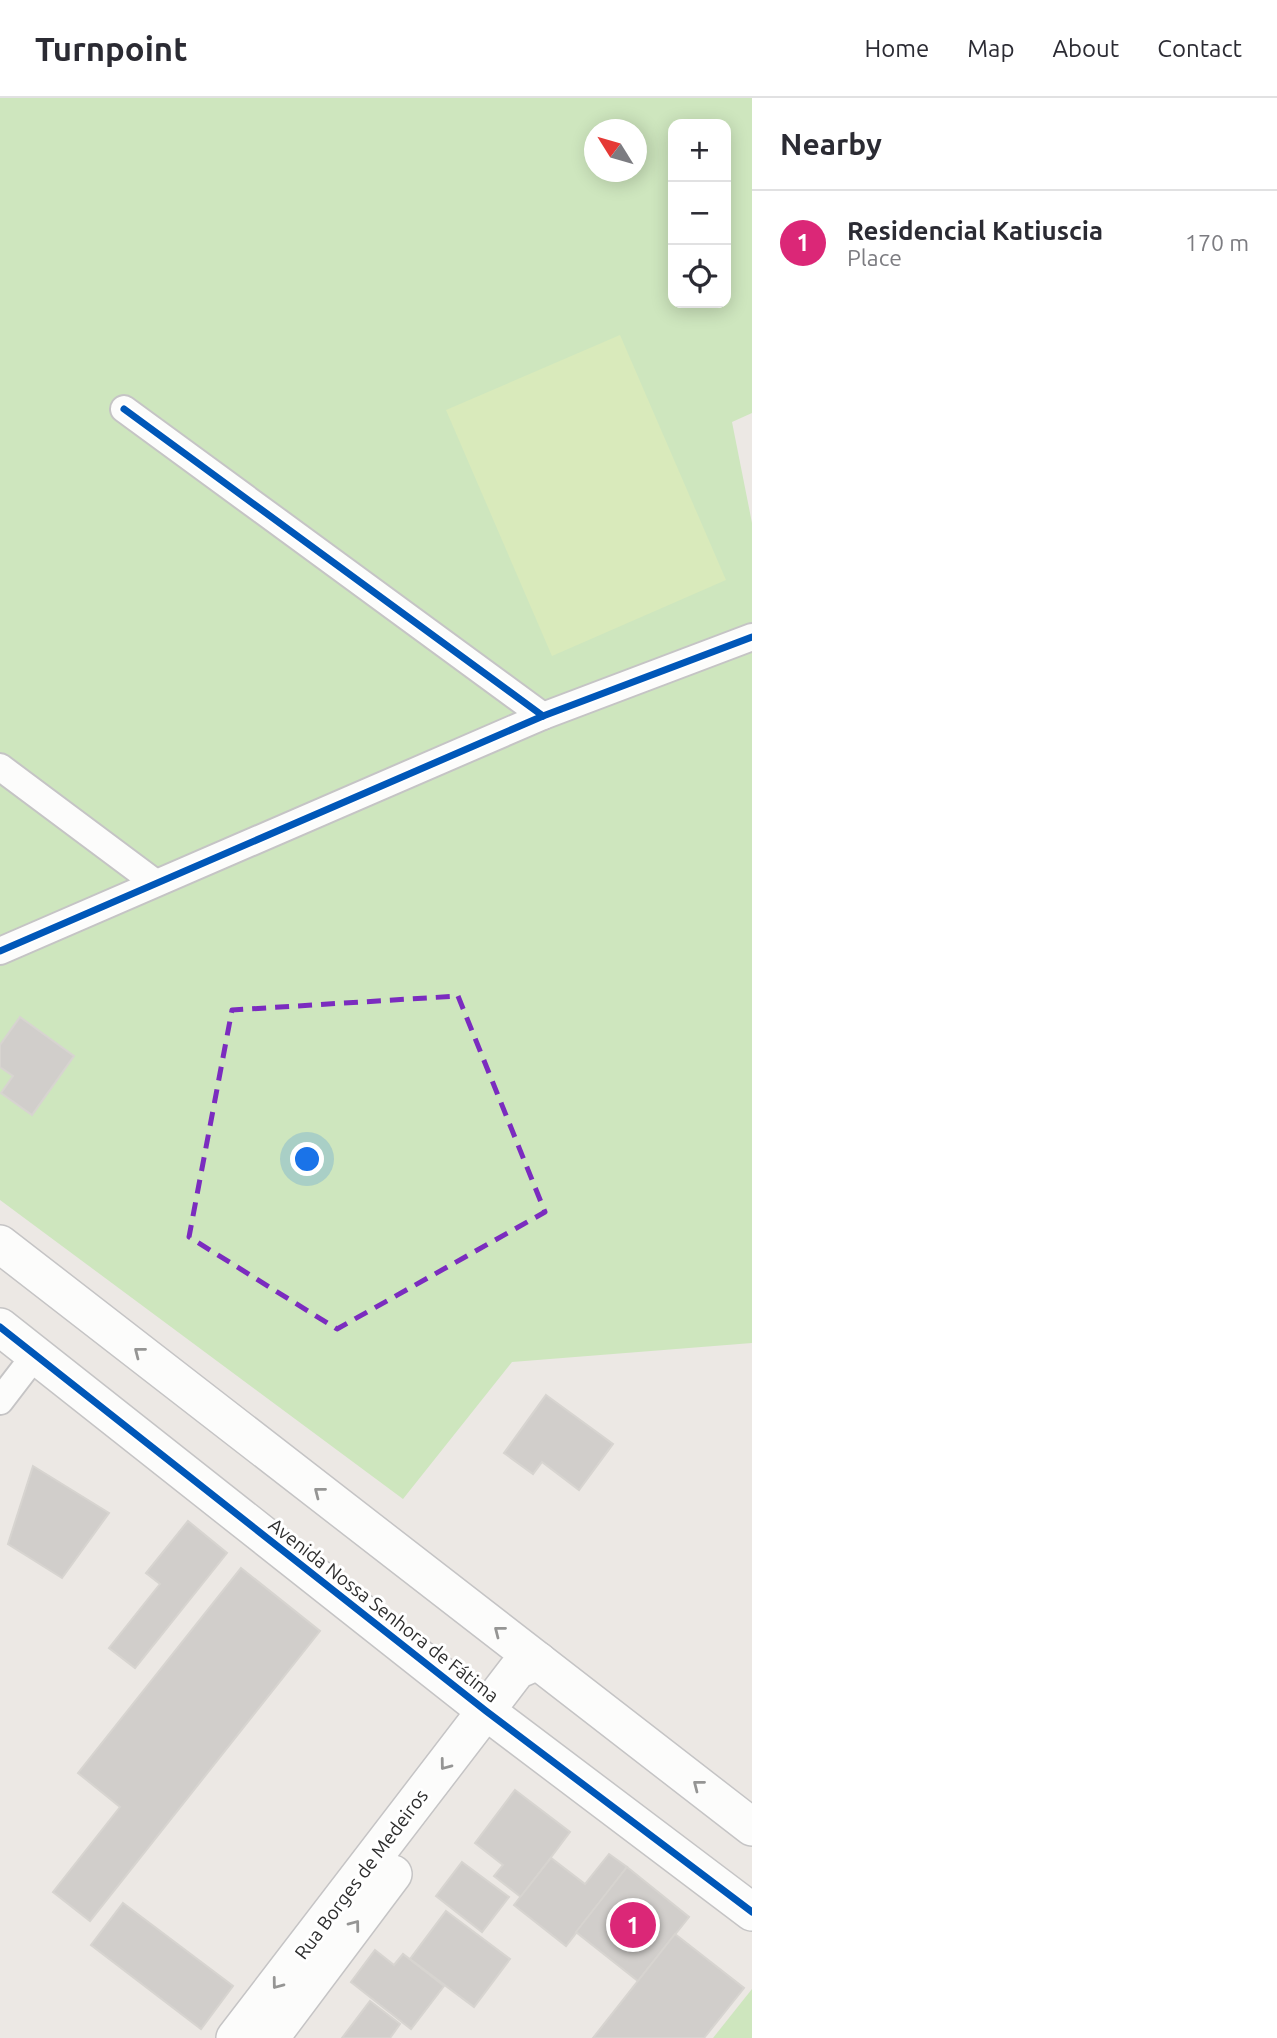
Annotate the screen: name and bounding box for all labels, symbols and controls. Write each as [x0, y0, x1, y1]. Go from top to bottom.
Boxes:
text: Turnpoint [35, 30, 187, 67]
text: Home [864, 35, 929, 62]
text: Map [967, 35, 1014, 62]
text: About [1052, 35, 1119, 62]
text: Contact [1157, 35, 1242, 62]
north arrow [584, 119, 647, 182]
map controls [668, 119, 731, 308]
button: + [668, 119, 731, 182]
text: Nearby [780, 127, 882, 161]
button: − [668, 182, 731, 245]
text: Residencial Katiuscia [847, 216, 1103, 245]
text: 1 [797, 230, 809, 255]
text: 170 m [1185, 230, 1249, 255]
button: locate [668, 245, 731, 308]
text: Place [847, 245, 902, 270]
your location [290, 1142, 324, 1176]
one-way arrow [135, 1348, 147, 1361]
one-way arrow [314, 1487, 327, 1500]
street label: Avenida Nossa Senhora de Fátima [265, 1513, 503, 1707]
one-way arrow [494, 1626, 506, 1639]
one-way arrow [440, 1757, 453, 1770]
one-way arrow [693, 1781, 706, 1794]
street label: Rua Borges de Medeiros [290, 1785, 432, 1963]
pin: 1 [610, 1899, 656, 1951]
one-way arrow [346, 1920, 359, 1933]
one-way arrow [272, 1977, 285, 1989]

